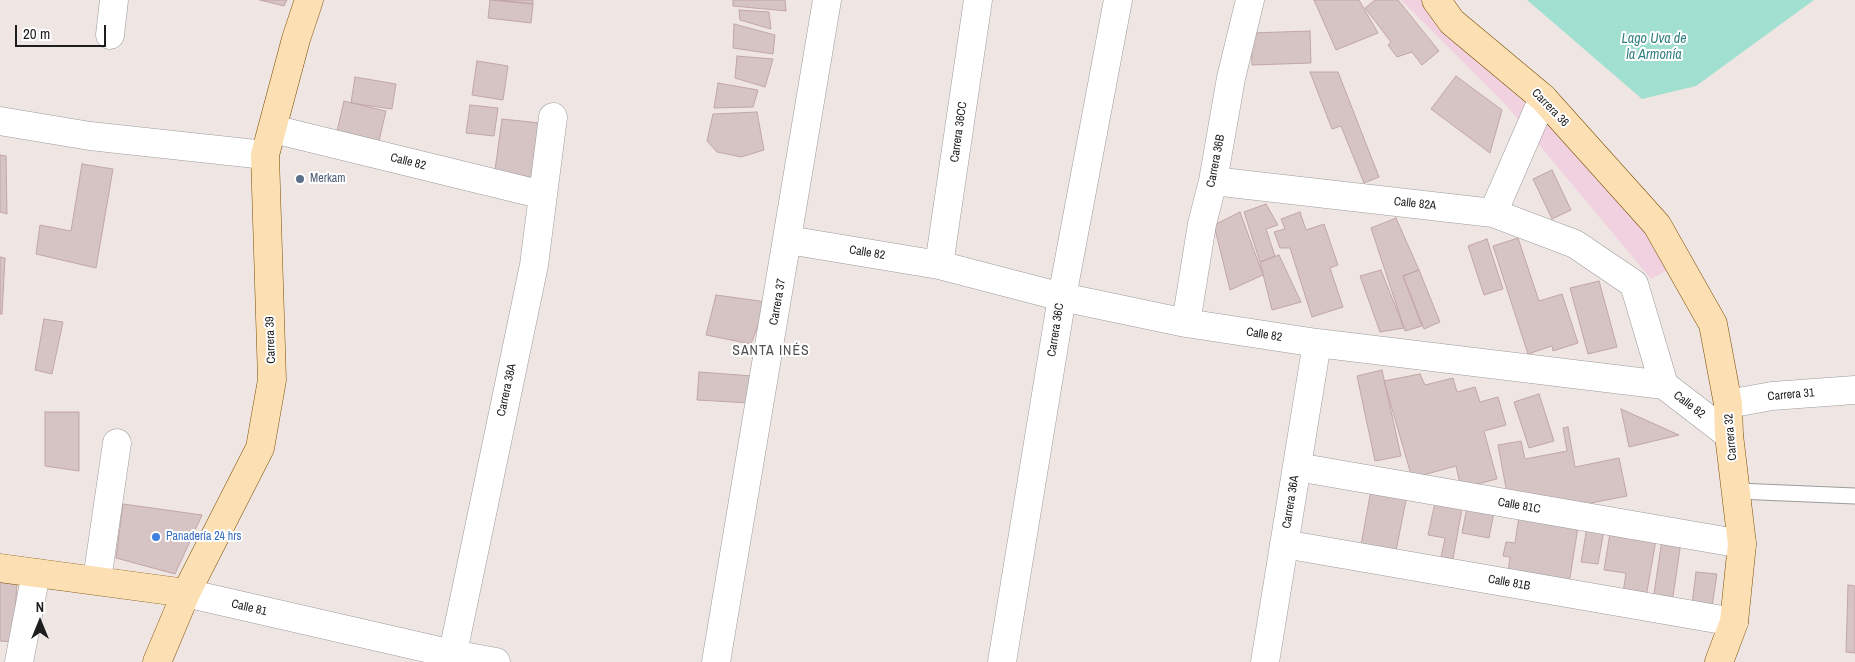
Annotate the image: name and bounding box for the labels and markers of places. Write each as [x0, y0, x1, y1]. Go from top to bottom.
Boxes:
place label: Merkam [310, 172, 346, 186]
marker: Merkam [294, 173, 306, 185]
place label: Panadería 24 hrs [166, 530, 241, 544]
marker: Panadería 24 hrs [150, 531, 162, 543]

